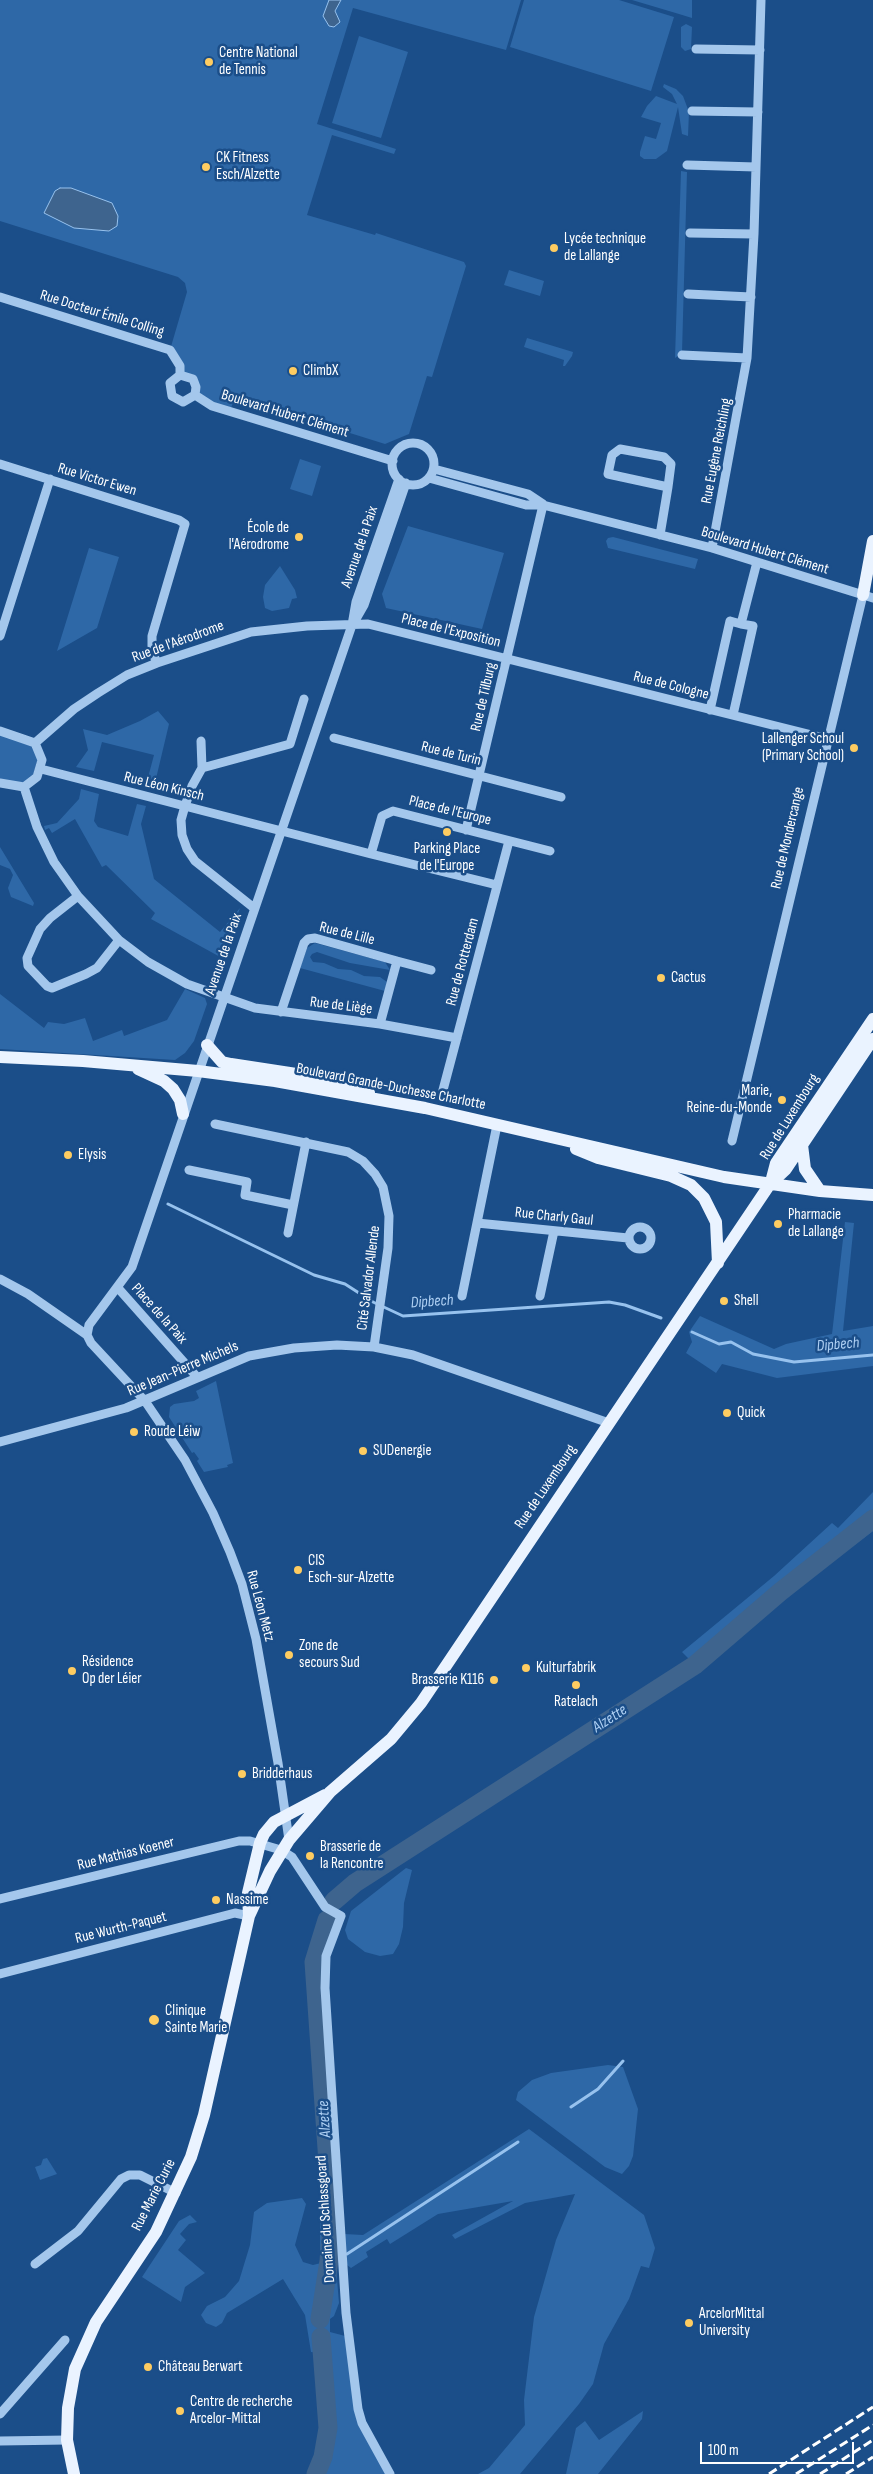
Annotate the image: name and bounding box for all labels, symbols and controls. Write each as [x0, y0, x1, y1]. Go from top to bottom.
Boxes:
place label: Centre National de Tennis [219, 44, 298, 79]
marker: Centre National de Tennis [203, 56, 215, 68]
place label: CK Fitness Esch/Alzette [216, 149, 280, 184]
marker: CK Fitness Esch/Alzette [200, 161, 212, 173]
place label: Lycée technique de Lallange [564, 230, 646, 265]
marker: Lycée technique de Lallange [548, 242, 560, 254]
street label: Rue Docteur Émile Colling [38, 287, 166, 341]
place label: ClimbX [303, 362, 338, 380]
marker: ClimbX [287, 365, 299, 377]
street label: Boulevard Hubert Clément [219, 386, 351, 442]
street label: Rue Eugène Reichling [698, 397, 736, 505]
street label: Rue Victor Ewen [55, 459, 139, 501]
street label: Avenue de la Paix [338, 504, 382, 590]
place label: École de l'Aérodrome [229, 519, 289, 554]
street label: Boulevard Hubert Clément [699, 523, 831, 579]
marker: École de l'Aérodrome [293, 531, 305, 543]
street label: Place de l'Exposition [400, 610, 502, 652]
street label: Rue de l'Aérodrome [130, 617, 226, 667]
street label: Rue de Tilburg [467, 661, 501, 733]
street label: Rue de Cologne [631, 668, 711, 704]
place label: Lallenger Schoul (Primary School) [762, 730, 844, 765]
street label: Rue de Turin [419, 738, 483, 770]
marker: Lallenger Schoul (Primary School) [848, 742, 860, 754]
street label: Rue Léon Kinsch [122, 768, 206, 806]
street label: Rue de Mondercange [768, 785, 808, 891]
street label: Place de l'Europe [407, 792, 493, 830]
marker: Parking Place de l'Europe [441, 826, 453, 838]
place label: Parking Place de l'Europe [414, 840, 480, 875]
street label: Avenue de la Paix [202, 911, 246, 997]
street label: Rue de Rotterdam [443, 916, 483, 1008]
street label: Rue de Lille [318, 918, 376, 950]
place label: Cactus [671, 969, 706, 987]
marker: Cactus [655, 972, 667, 984]
street label: Rue de Liège [309, 993, 373, 1019]
street label: Boulevard Grande-Duchesse Charlotte [295, 1060, 487, 1114]
street label: Rue de Luxembourg [756, 1071, 824, 1163]
place label: Marie, Reine-du-Monde [687, 1082, 772, 1117]
marker: Marie, Reine-du-Monde [776, 1094, 788, 1106]
place label: Elysis [78, 1146, 106, 1164]
marker: Elysis [62, 1149, 74, 1161]
street label: Rue Charly Gaul [514, 1204, 594, 1230]
place label: Pharmacie de Lallange [788, 1206, 844, 1241]
marker: Pharmacie de Lallange [772, 1218, 784, 1230]
street label: Cité Salvador Allende [354, 1225, 384, 1331]
street label: Place de la Paix [127, 1280, 191, 1348]
water label: Dipbech [410, 1291, 454, 1313]
place label: Shell [734, 1292, 758, 1310]
marker: Shell [718, 1295, 730, 1307]
water label: Dipbech [816, 1334, 860, 1356]
street label: Rue Jean-Pierre Michels [125, 1338, 241, 1400]
place label: Quick [737, 1404, 765, 1422]
marker: Quick [721, 1407, 733, 1419]
place label: Roude Léiw [144, 1423, 201, 1441]
marker: Roude Léiw [128, 1426, 140, 1438]
street label: Rue de Luxembourg [511, 1441, 581, 1533]
place label: SUDenergie [373, 1442, 431, 1460]
marker: SUDenergie [357, 1445, 369, 1457]
place label: CIS Esch-sur-Alzette [308, 1552, 394, 1587]
marker: CIS Esch-sur-Alzette [292, 1564, 304, 1576]
street label: Rue Léon Metz [242, 1568, 278, 1644]
place label: Zone de secours Sud [299, 1637, 360, 1672]
marker: Zone de secours Sud [283, 1649, 295, 1661]
place label: Résidence Op der Léier [82, 1653, 142, 1688]
place label: Kulturfabrik [536, 1659, 596, 1677]
marker: Kulturfabrik [520, 1662, 532, 1674]
marker: Résidence Op der Léier [66, 1665, 78, 1677]
place label: Brasserie K116 [412, 1671, 484, 1689]
marker: Brasserie K116 [488, 1674, 500, 1686]
marker: Ratelach [570, 1679, 582, 1691]
place label: Ratelach [554, 1693, 598, 1711]
water label: Alzette [589, 1701, 631, 1737]
place label: Bridderhaus [252, 1765, 312, 1783]
marker: Bridderhaus [236, 1768, 248, 1780]
street label: Rue Mathias Koener [76, 1833, 176, 1875]
place label: Brasserie de la Rencontre [320, 1838, 384, 1873]
marker: Brasserie de la Rencontre [304, 1850, 316, 1862]
place label: Nassime [226, 1891, 268, 1909]
marker: Nassime [210, 1894, 222, 1906]
street label: Rue Wurth-Paquet [73, 1908, 169, 1948]
place label: Clinique Sainte Marie [165, 2002, 227, 2037]
marker: Clinique Sainte Marie [147, 2013, 161, 2027]
water label: Alzette [314, 2100, 336, 2138]
street label: Domaine du Schlassgoard [313, 2155, 339, 2283]
street label: Rue Marie Curie [128, 2156, 180, 2234]
place label: ArcelorMittal University [699, 2305, 764, 2340]
marker: ArcelorMittal University [683, 2317, 695, 2329]
place label: Château Berwart [158, 2358, 243, 2376]
marker: Château Berwart [142, 2361, 154, 2373]
place label: Centre de recherche Arcelor-Mittal [190, 2393, 292, 2428]
marker: Centre de recherche Arcelor-Mittal [174, 2405, 186, 2417]
scale bar [703, 2432, 857, 2464]
text: 100 m [708, 2441, 739, 2460]

